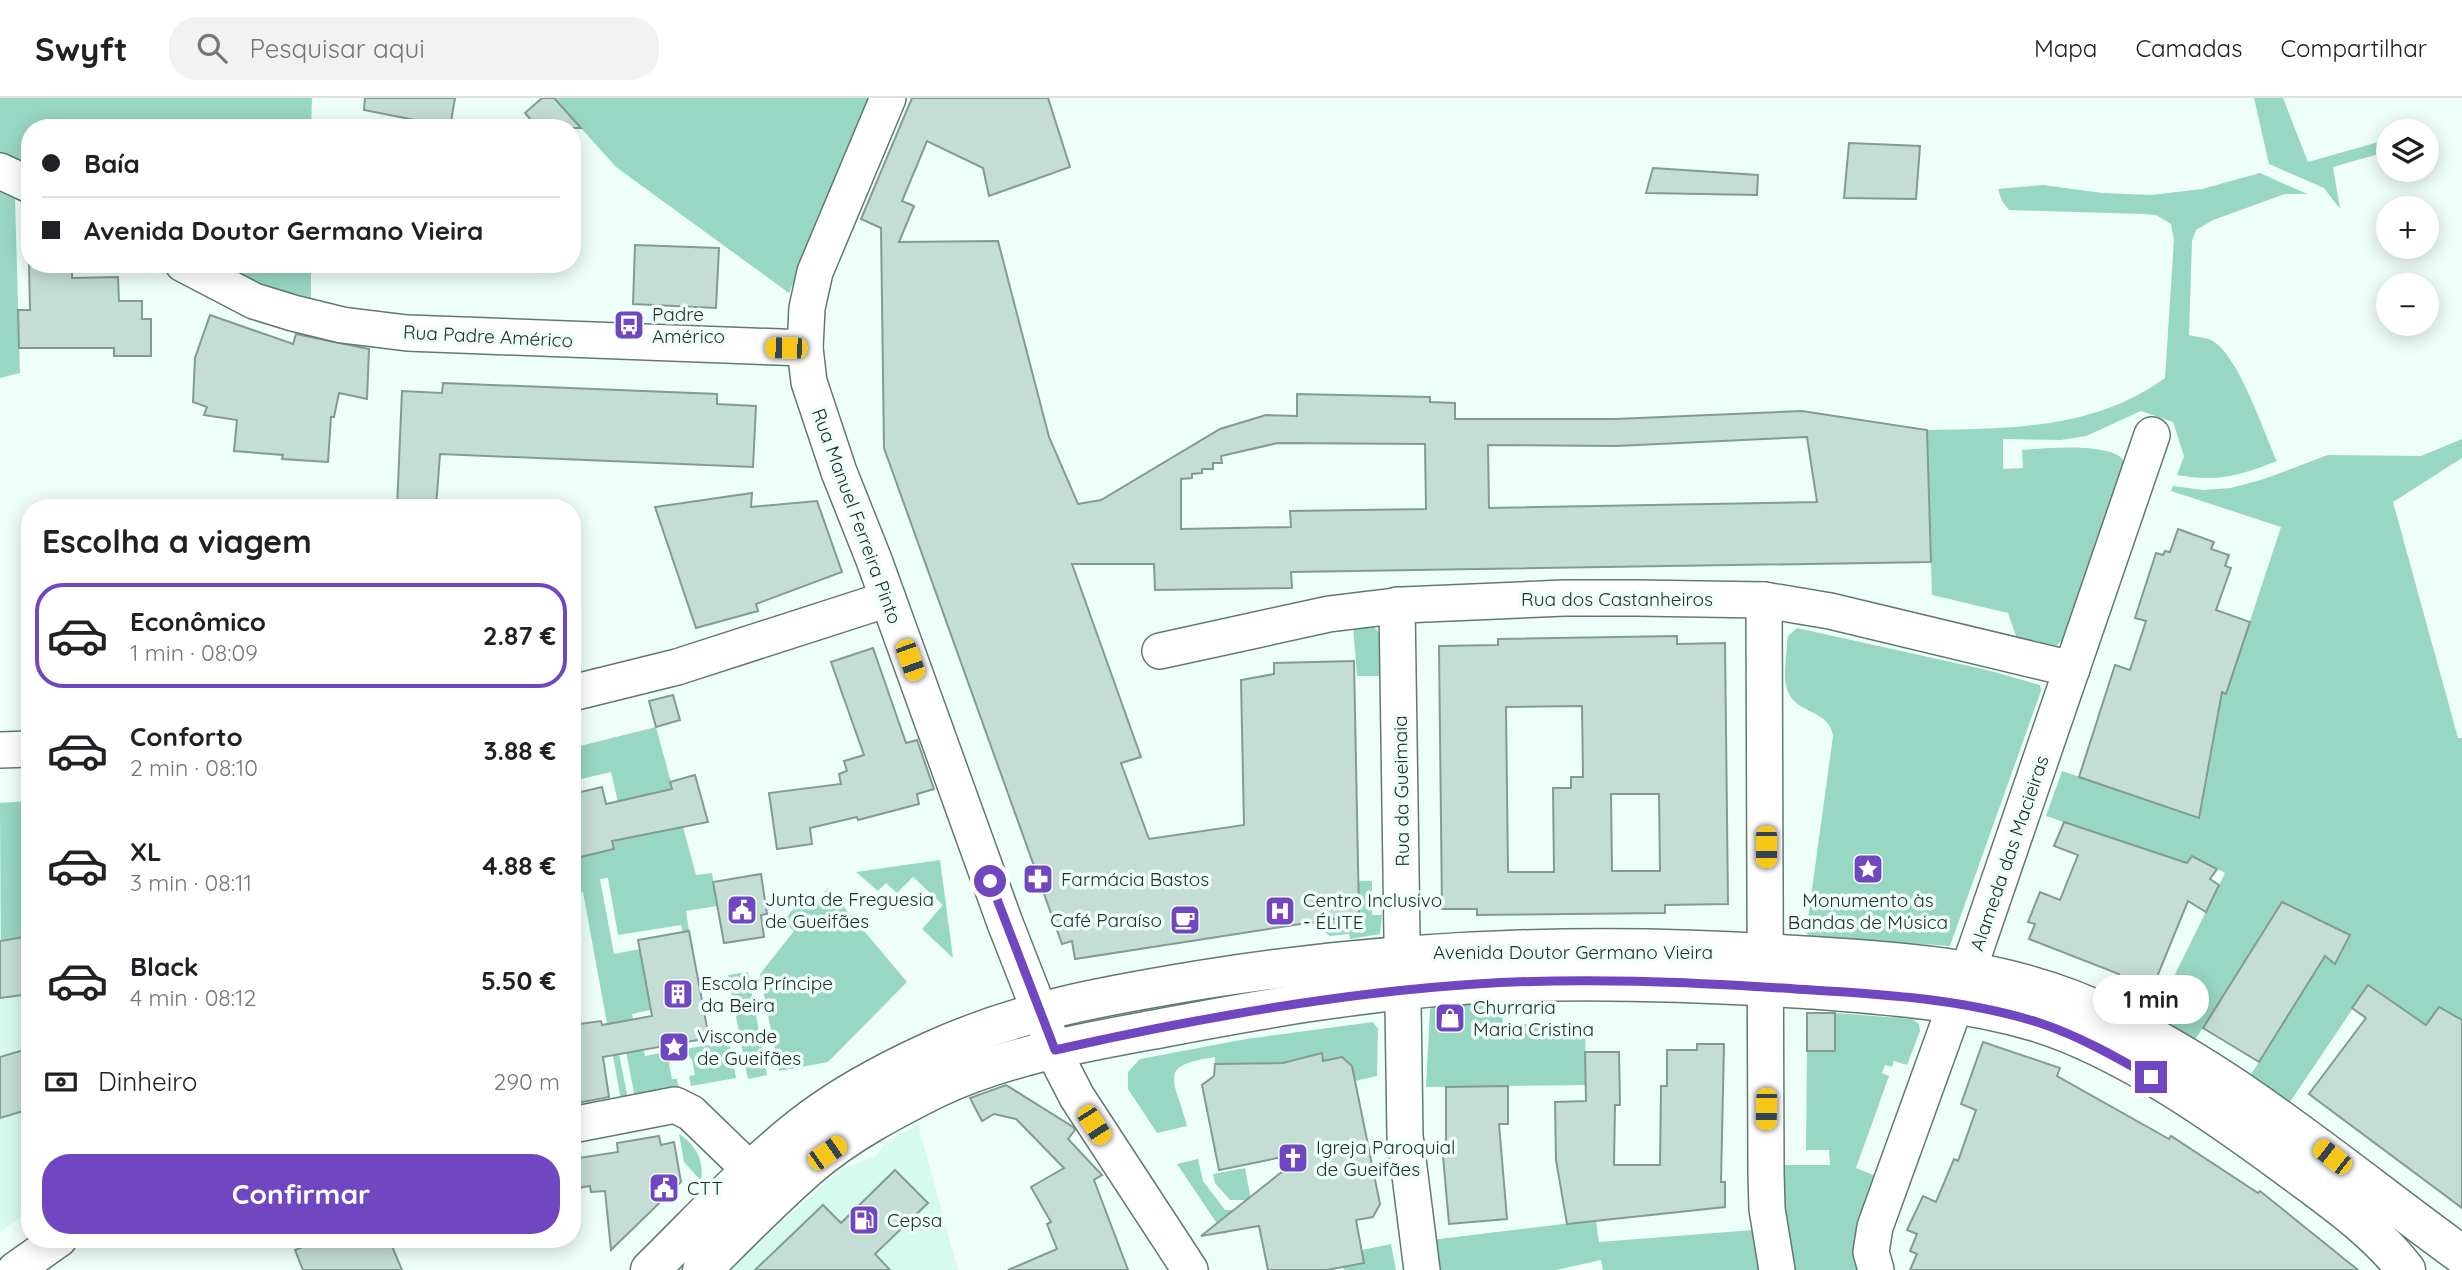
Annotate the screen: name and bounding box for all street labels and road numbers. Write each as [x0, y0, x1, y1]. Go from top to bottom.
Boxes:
street label: Rua Padre Américo [402, 320, 574, 352]
street label: Rua Manuel Ferreira Pinto [807, 405, 907, 627]
street label: Rua dos Castanheiros [1521, 587, 1713, 611]
street label: Rua da Gueimaia [1388, 715, 1414, 867]
street label: Alameda das Macieiras [1964, 752, 2054, 954]
street label: Avenida Doutor Germano Vieira [1433, 940, 1713, 964]

